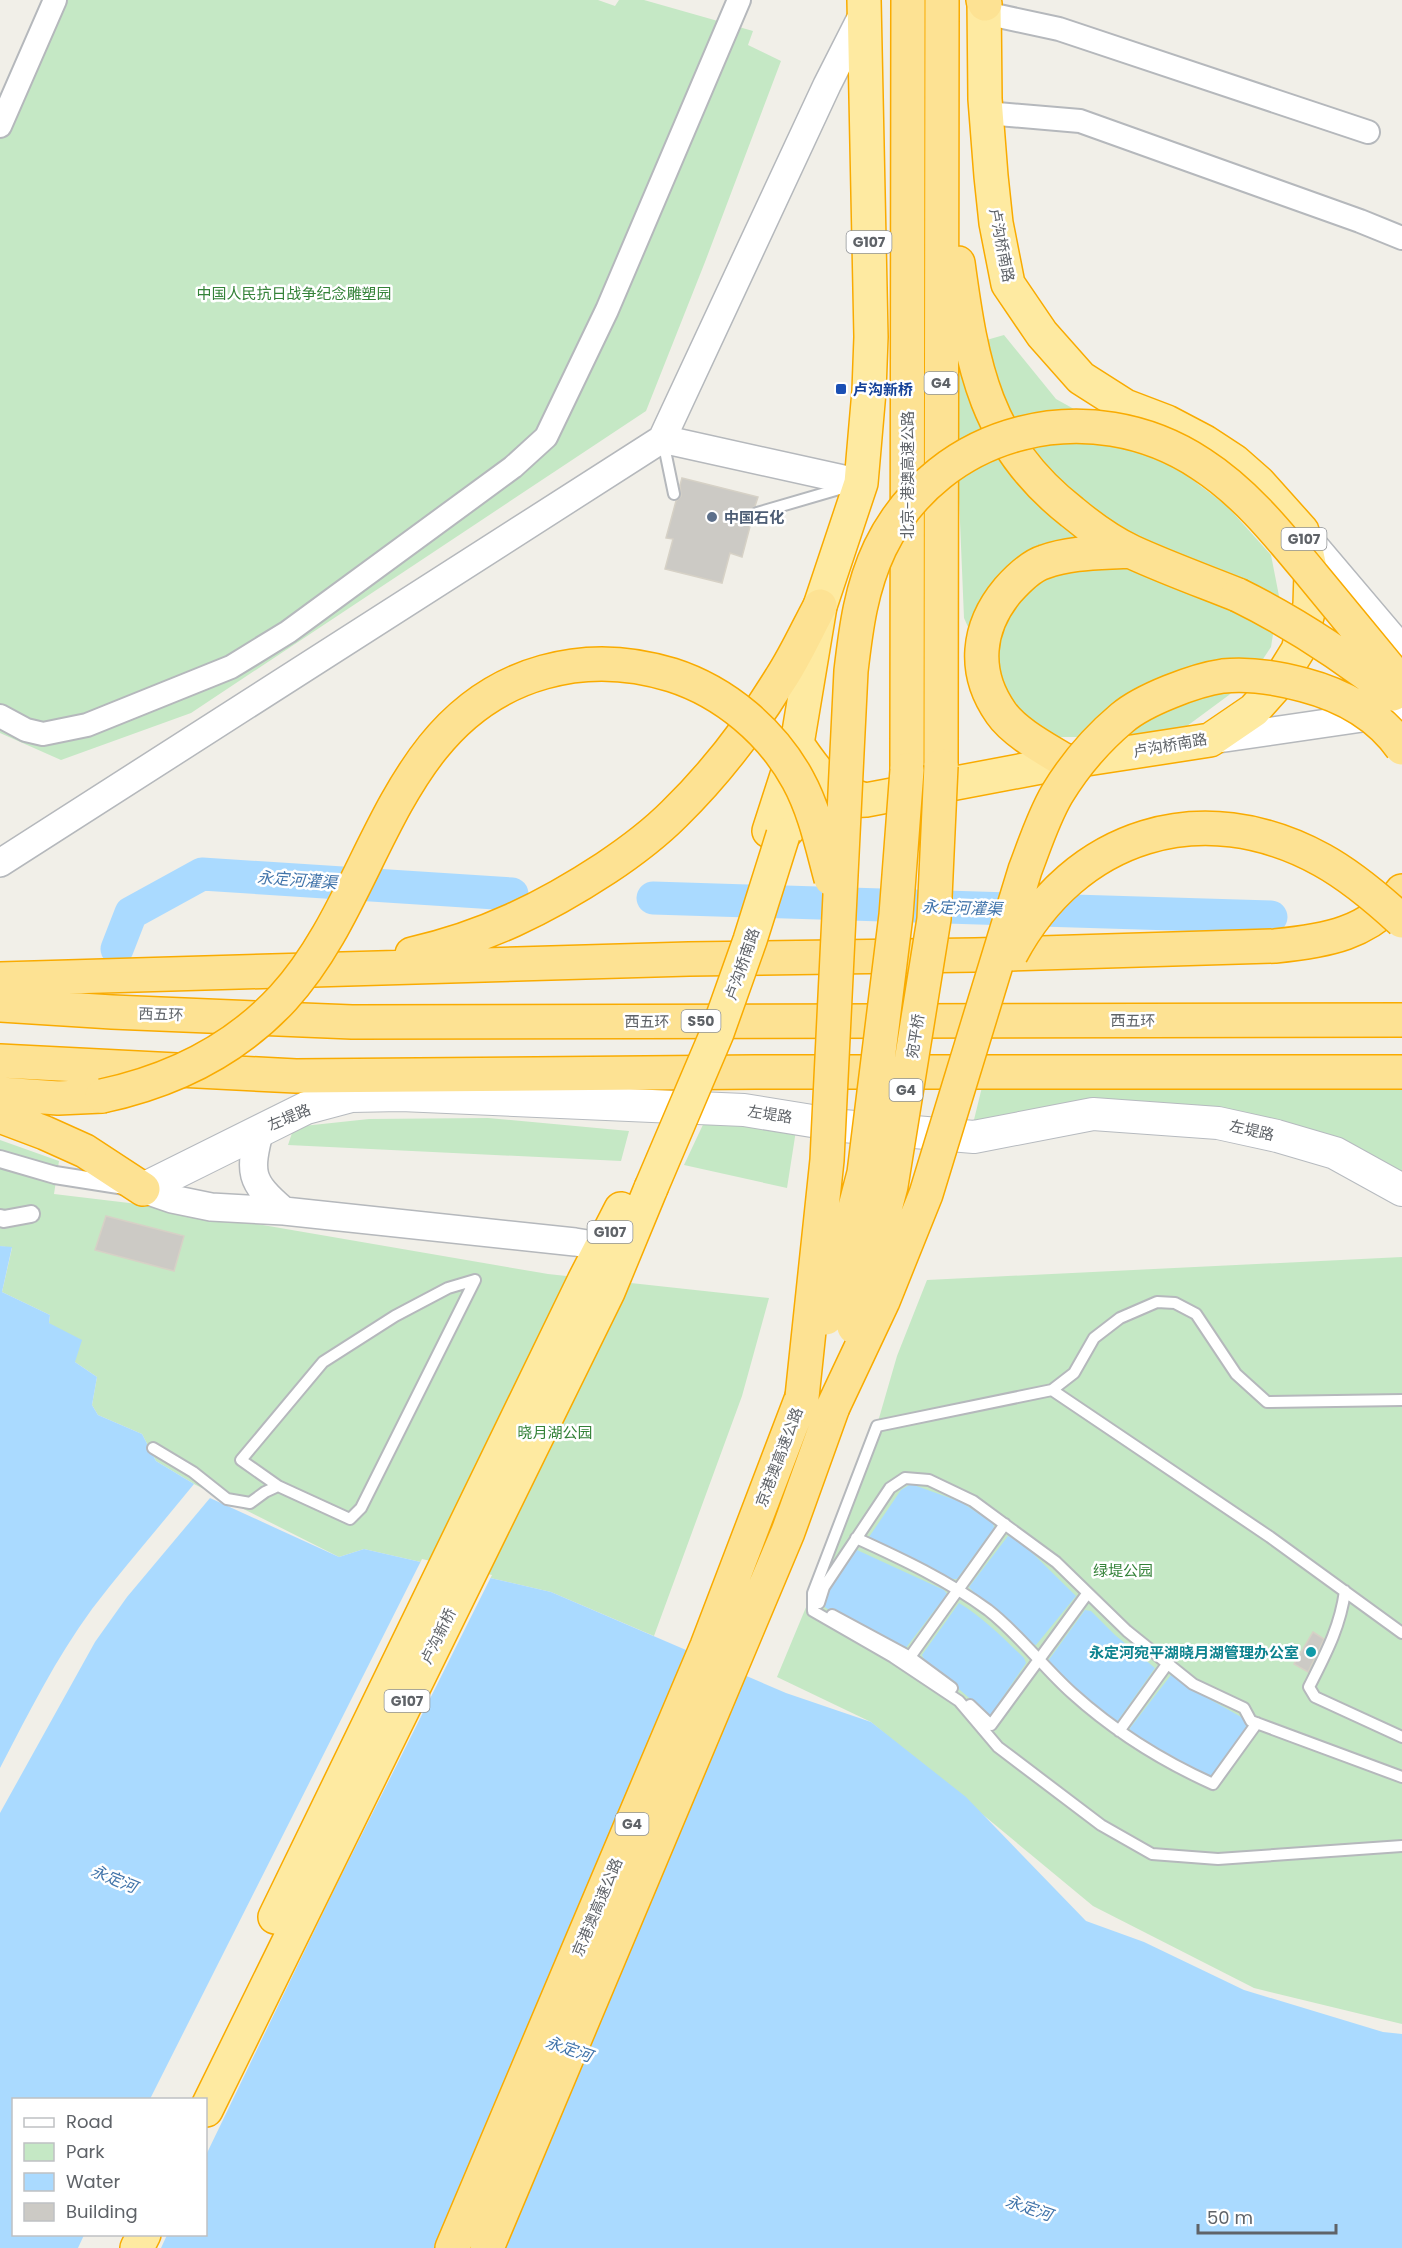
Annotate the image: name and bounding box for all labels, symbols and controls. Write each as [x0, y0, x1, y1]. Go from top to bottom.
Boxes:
street label: 卢沟桥南路 [985, 206, 1019, 284]
road number: G107 [846, 231, 892, 253]
park label: 中国人民抗日战争纪念雕塑园 [196, 283, 392, 304]
road number: G4 [924, 372, 958, 394]
place label: 卢沟新桥 [853, 379, 913, 400]
marker: 卢沟新桥 [834, 382, 848, 396]
street label: 北京-港澳高速公路 [897, 411, 918, 539]
place label: 中国石化 [724, 507, 784, 528]
marker: 中国石化 [705, 510, 719, 524]
road number: G107 [1282, 528, 1326, 550]
street label: 卢沟桥南路 [1131, 728, 1209, 762]
water label: 永定河灌渠 [256, 866, 340, 894]
water label: 永定河灌渠 [922, 895, 1004, 921]
street label: 卢沟桥南路 [720, 925, 764, 1003]
street label: 西五环 [138, 1003, 184, 1025]
road number: S50 [682, 1010, 720, 1032]
street label: 西五环 [1110, 1010, 1156, 1031]
street label: 西五环 [624, 1011, 670, 1032]
street label: 宛平桥 [901, 1012, 929, 1060]
road number: G4 [890, 1079, 922, 1101]
street label: 左堤路 [264, 1099, 314, 1135]
street label: 左堤路 [746, 1100, 794, 1128]
street label: 左堤路 [1228, 1115, 1276, 1145]
road number: G107 [588, 1221, 632, 1243]
street label: 京港澳高速公路 [750, 1404, 808, 1510]
park label: 晓月湖公园 [517, 1422, 593, 1443]
park label: 绿堤公园 [1093, 1560, 1153, 1581]
street label: 卢沟新桥 [415, 1604, 461, 1668]
place label: 永定河宛平湖晓月湖管理办公室 [1089, 1642, 1299, 1663]
marker: 永定河宛平湖晓月湖管理办公室 [1304, 1645, 1318, 1659]
road number: G107 [384, 1690, 430, 1712]
road number: G4 [616, 1813, 648, 1835]
street label: 京港澳高速公路 [567, 1855, 627, 1959]
water label: 永定河 [87, 1859, 143, 1900]
water label: 永定河 [543, 2030, 598, 2069]
legend [12, 2098, 207, 2236]
text: Road [66, 2109, 113, 2134]
text: Park [66, 2139, 105, 2164]
text: Water [66, 2169, 120, 2194]
water label: 永定河 [1003, 2189, 1058, 2228]
scale bar [1198, 2197, 1336, 2235]
text: Building [66, 2199, 138, 2224]
text: 50 m [1207, 2205, 1253, 2230]

